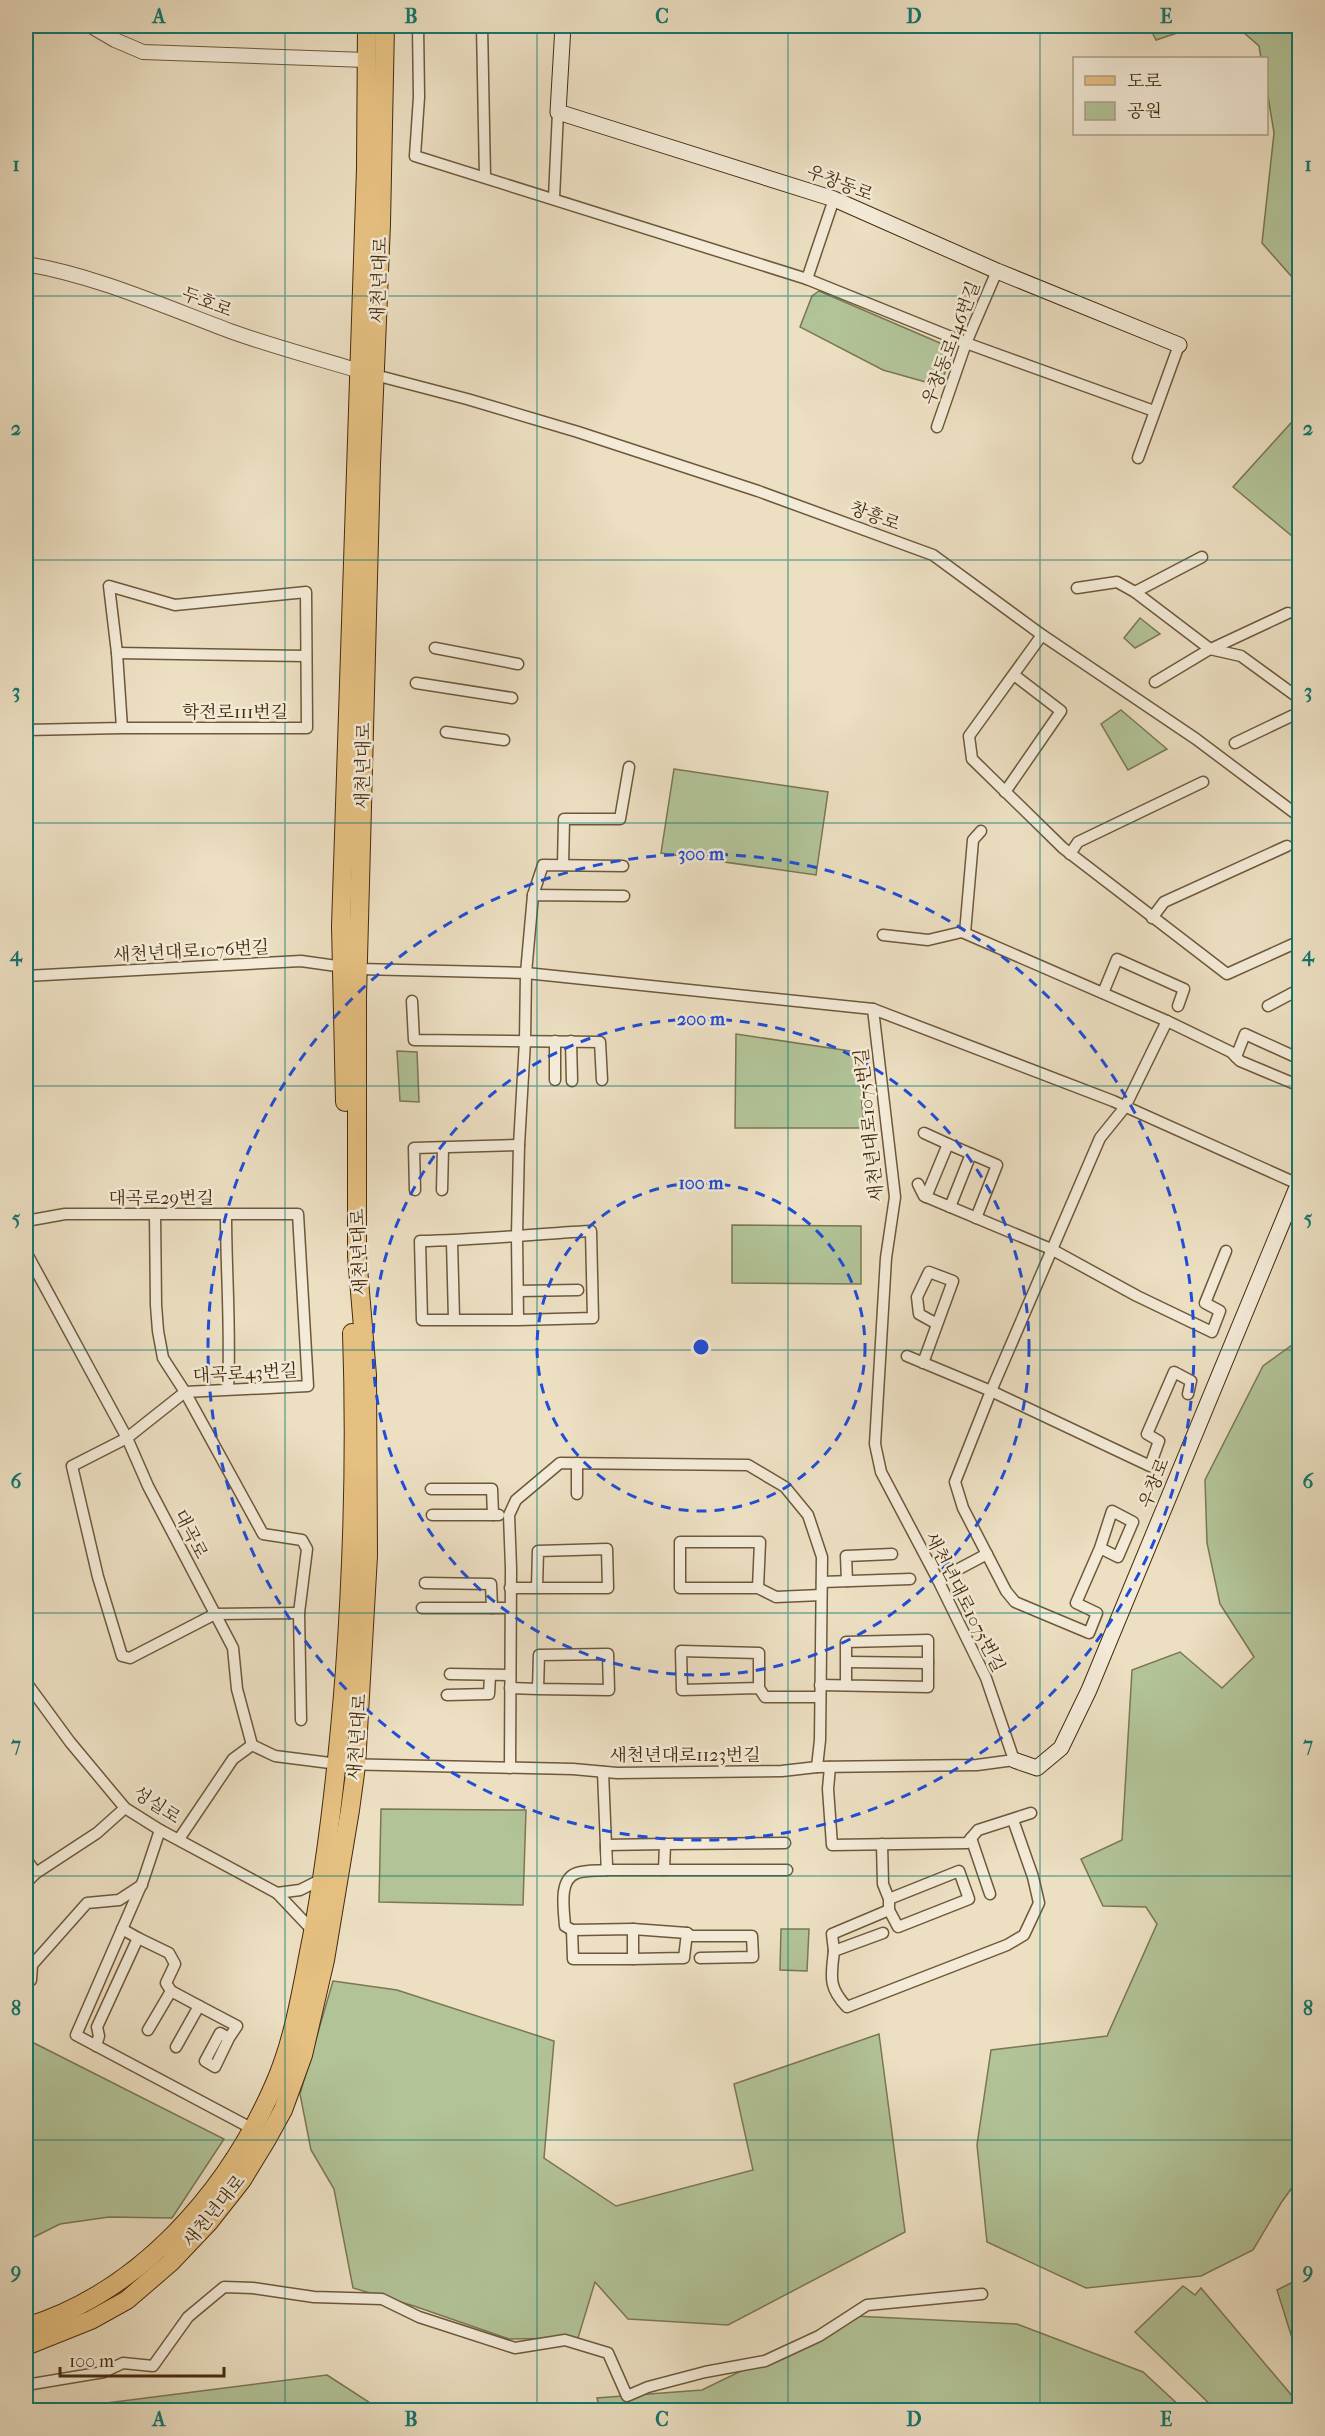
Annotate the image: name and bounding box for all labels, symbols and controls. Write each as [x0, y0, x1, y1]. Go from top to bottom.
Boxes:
text: A [151, 5, 167, 28]
text: B [404, 5, 418, 28]
text: C [655, 5, 669, 28]
text: D [906, 5, 922, 28]
text: E [1160, 5, 1172, 28]
legend [1073, 57, 1268, 135]
text: 도로 [1127, 71, 1162, 92]
text: 공원 [1127, 101, 1162, 122]
text: 1 [12, 153, 20, 176]
text: 1 [1304, 153, 1312, 176]
street label: 우창동로 [804, 161, 876, 206]
street label: 새천년대로 [367, 236, 392, 324]
street label: 우창동로146번길 [918, 278, 985, 408]
street label: 두호로 [179, 283, 235, 322]
text: 2 [11, 417, 21, 440]
text: 2 [1303, 417, 1313, 440]
street label: 창흥로 [847, 498, 903, 535]
text: 3 [12, 680, 20, 703]
text: 3 [1304, 680, 1312, 703]
street label: 학전로111번길 [182, 702, 288, 723]
street label: 새천년대로 [352, 722, 375, 810]
text: 300 m [678, 844, 725, 865]
street label: 새천년대로1076번길 [112, 937, 270, 966]
text: 4 [9, 943, 23, 967]
text: 4 [1301, 943, 1315, 967]
text: 200 m [677, 1009, 726, 1030]
street label: 새천년대로1075번길 [851, 1047, 888, 1203]
text: 100 m [678, 1173, 725, 1194]
street label: 대곡로29번길 [108, 1188, 214, 1209]
text: 5 [12, 1207, 21, 1230]
text: 5 [1304, 1207, 1313, 1230]
street label: 새천년대로 [347, 1208, 372, 1296]
centre of rings [691, 1337, 711, 1357]
street label: 대곡로43번길 [192, 1360, 298, 1387]
street label: 우창로 [1135, 1455, 1174, 1511]
text: 6 [11, 1470, 23, 1493]
text: 6 [1303, 1470, 1315, 1493]
street label: 대곡로 [169, 1506, 212, 1562]
street label: 새천년대로1075번길 [920, 1529, 1009, 1676]
street label: 새천년대로 [344, 1693, 371, 1781]
text: 7 [10, 1733, 21, 1756]
text: 7 [1302, 1733, 1313, 1756]
street label: 새천년대로1123번길 [609, 1745, 761, 1766]
street label: 성실로 [129, 1782, 184, 1828]
text: 8 [11, 1997, 21, 2020]
text: 8 [1303, 1997, 1313, 2020]
street label: 새천년대로 [179, 2171, 250, 2252]
text: 9 [10, 2260, 21, 2283]
text: 9 [1302, 2260, 1313, 2283]
scale bar [60, 2340, 224, 2378]
text: 100 m [69, 2351, 114, 2372]
text: A [151, 2408, 167, 2431]
text: B [404, 2408, 418, 2431]
text: C [655, 2408, 669, 2431]
text: D [906, 2408, 922, 2431]
text: E [1160, 2408, 1172, 2431]

